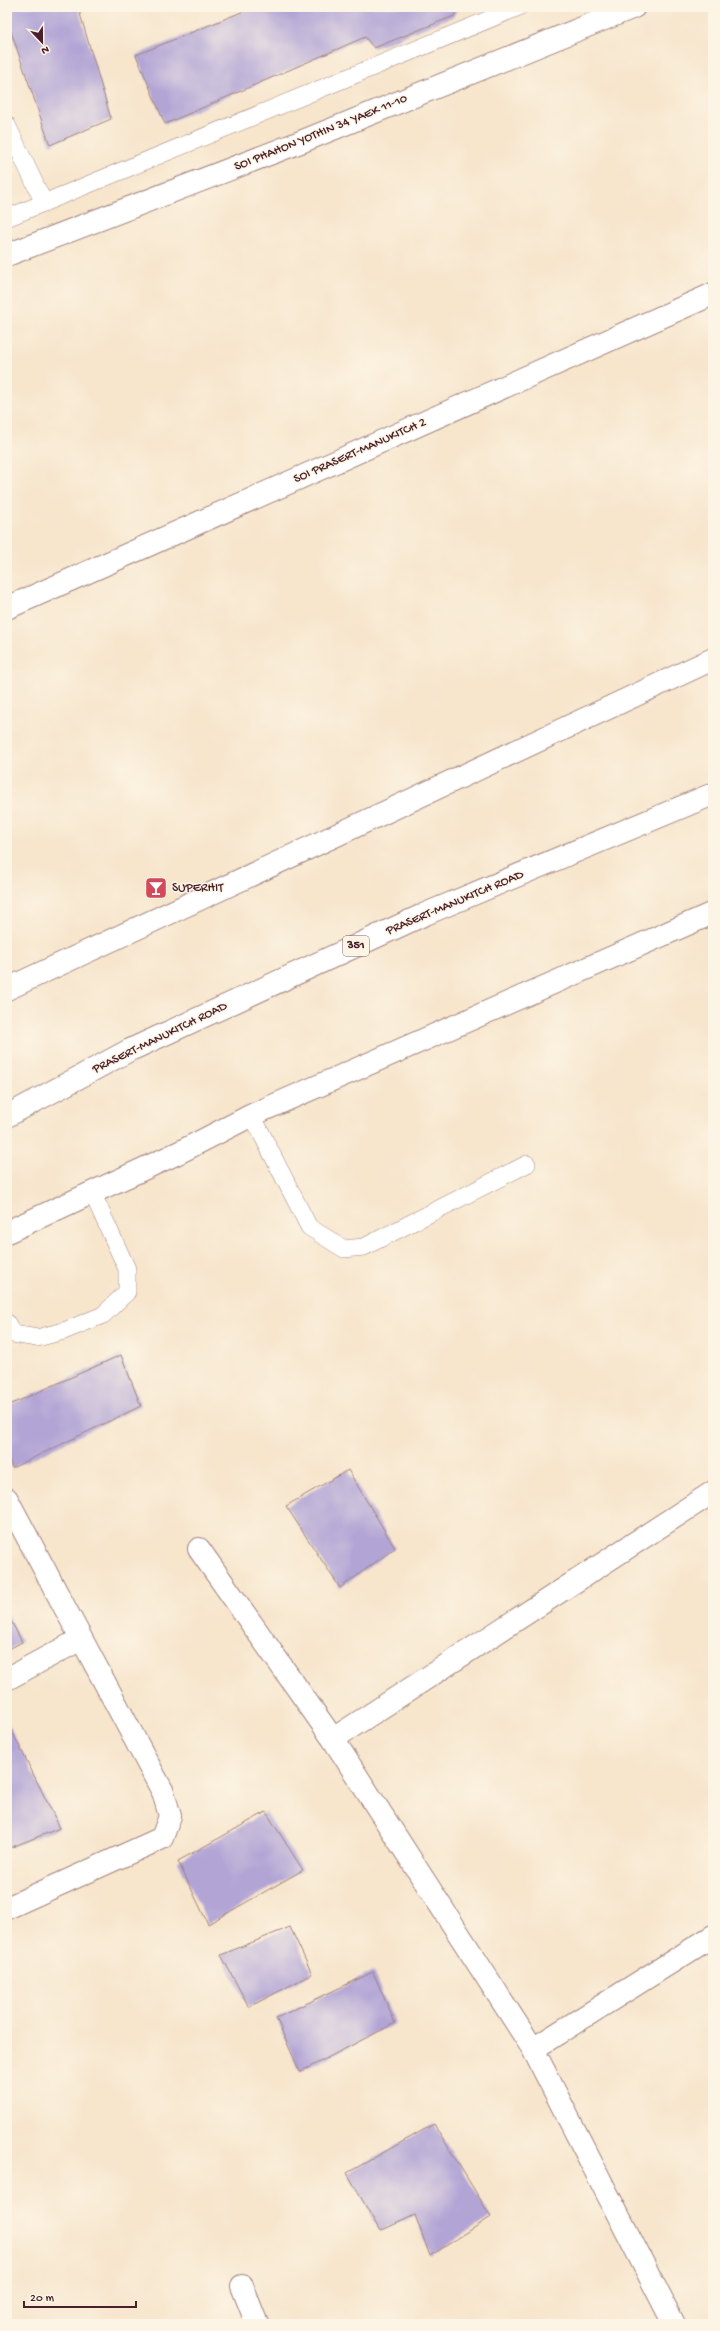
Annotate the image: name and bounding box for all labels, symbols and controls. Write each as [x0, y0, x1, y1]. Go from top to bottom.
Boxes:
north arrow [22, 22, 62, 62]
text: N [39, 43, 51, 56]
street label: SOI PHAHON YOTHIN 34 YAEK 11-10 [232, 91, 410, 175]
street label: SOI PRASERT-MANUKITCH 2 [291, 415, 429, 487]
street label: PRASERT-MANUKITCH ROAD [383, 867, 527, 939]
bar icon: SUPERHIT [143, 875, 169, 901]
place label: SUPERHIT [172, 881, 224, 896]
road number: 351 [343, 936, 369, 956]
street label: PRASERT-MANUKITCH ROAD [89, 999, 230, 1078]
scale bar [24, 2283, 136, 2309]
text: 20 m [30, 2292, 55, 2306]

